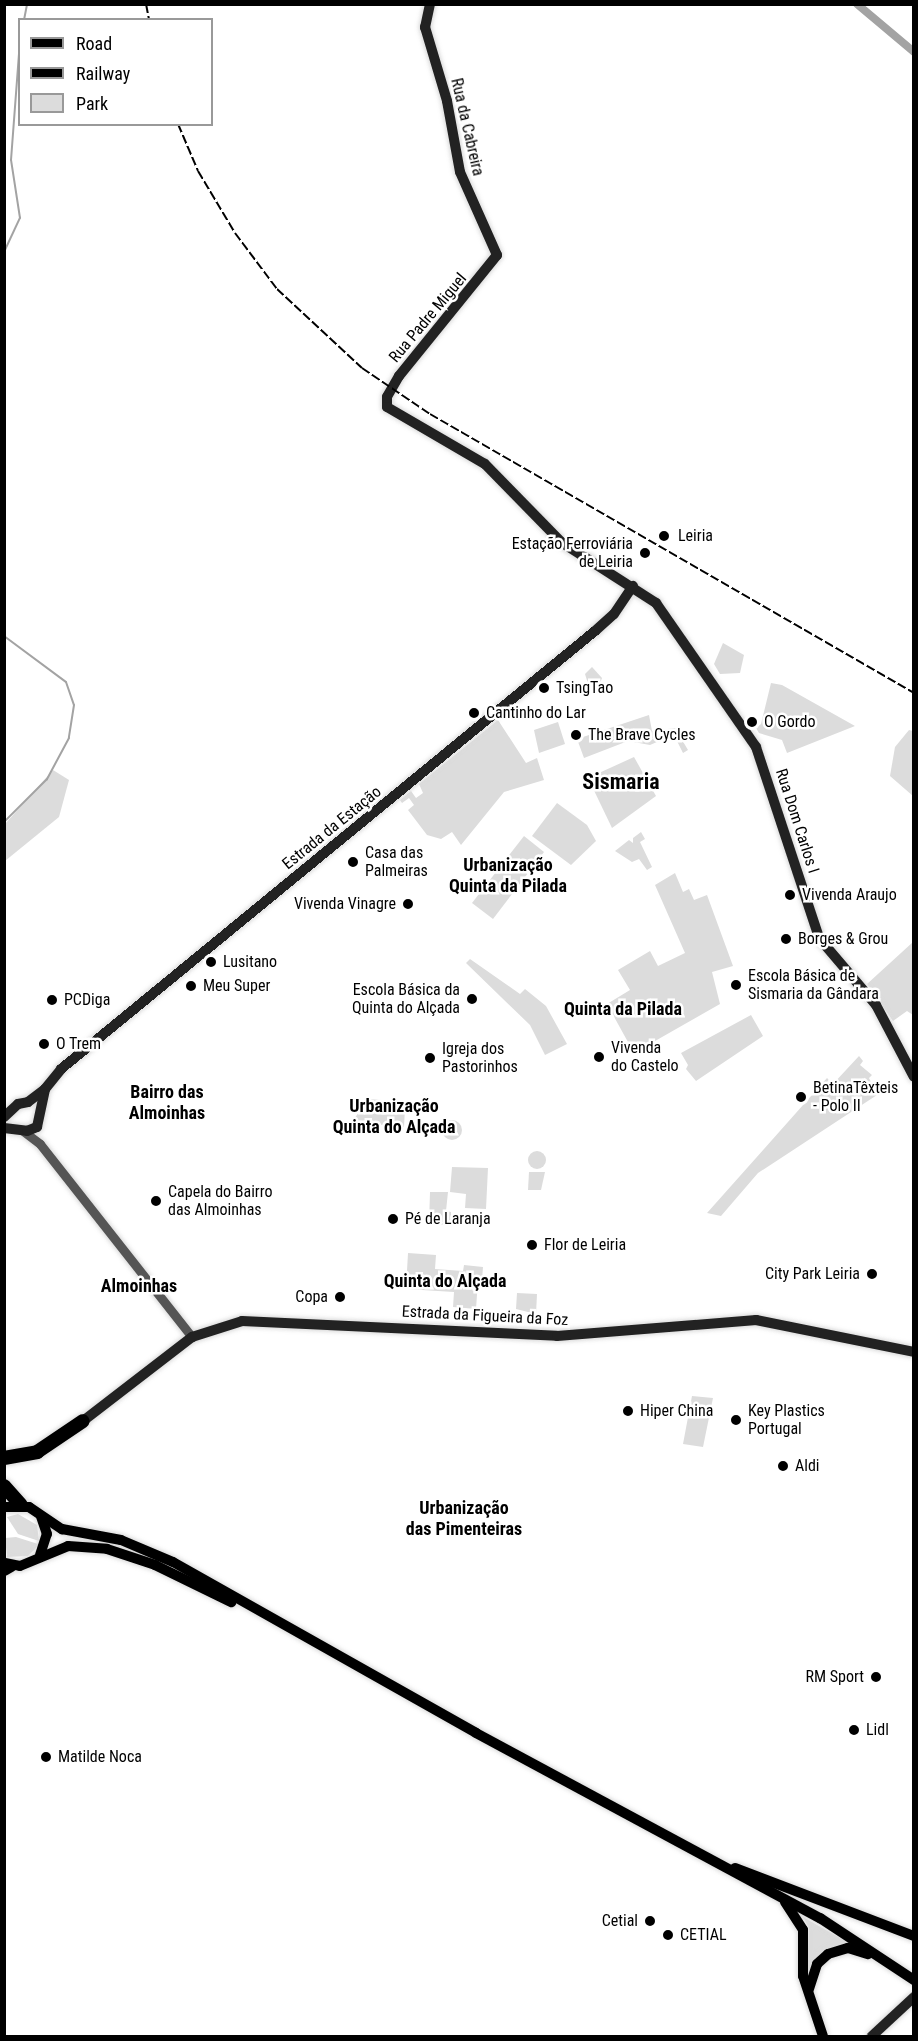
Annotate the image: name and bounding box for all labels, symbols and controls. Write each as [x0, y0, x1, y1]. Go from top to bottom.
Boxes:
legend [18, 18, 213, 126]
text: Road [76, 33, 112, 54]
text: Railway [76, 63, 130, 84]
street label: Rua da Cabreira [446, 76, 488, 178]
text: Park [76, 93, 108, 114]
street label: Rua Padre Miguel [385, 270, 471, 366]
place label: Leiria [678, 526, 713, 546]
marker: Leiria [655, 527, 673, 545]
place label: Estação Ferroviária de Leiria [512, 534, 633, 572]
marker: Estação Ferroviária de Leiria [638, 546, 652, 560]
place label: TsingTao [556, 678, 613, 698]
marker: TsingTao [537, 681, 551, 695]
place label: Cantinho do Lar [486, 703, 586, 723]
marker: Cantinho do Lar [467, 706, 481, 720]
place label: O Gordo [764, 712, 815, 732]
marker: O Gordo [745, 715, 759, 729]
place label: The Brave Cycles [588, 725, 695, 745]
marker: The Brave Cycles [569, 728, 583, 742]
street label: Rua Dom Carlos I [771, 766, 823, 876]
district label: Sismaria [582, 769, 660, 795]
street label: Estrada da Estação [279, 782, 385, 874]
place label: Casa das Palmeiras [365, 843, 428, 881]
marker: Casa das Palmeiras [346, 855, 360, 869]
district label: Urbanização Quinta da Pilada [449, 855, 567, 898]
place label: Vivenda Araujo [802, 885, 897, 905]
marker: Vivenda Araujo [783, 888, 797, 902]
place label: Vivenda Vinagre [294, 894, 396, 914]
marker: Vivenda Vinagre [401, 897, 415, 911]
place label: Borges & Grou [798, 929, 888, 949]
marker: Borges & Grou [779, 932, 793, 946]
place label: Lusitano [223, 952, 277, 972]
marker: Lusitano [204, 955, 218, 969]
place label: Escola Básica de Sismaria da Gândara [748, 966, 879, 1004]
place label: Meu Super [203, 976, 270, 996]
marker: Escola Básica de Sismaria da Gândara [729, 978, 743, 992]
marker: Meu Super [184, 979, 198, 993]
place label: Escola Básica da Quinta do Alçada [352, 980, 460, 1018]
place label: PCDiga [64, 990, 110, 1010]
marker: Escola Básica da Quinta do Alçada [465, 992, 479, 1006]
marker: PCDiga [45, 993, 59, 1007]
district label: Quinta da Pilada [564, 998, 682, 1020]
place label: O Trem [56, 1034, 101, 1054]
marker: O Trem [37, 1037, 51, 1051]
place label: Vivenda do Castelo [611, 1038, 679, 1076]
place label: Igreja dos Pastorinhos [442, 1039, 518, 1077]
marker: Vivenda do Castelo [592, 1050, 606, 1064]
marker: Igreja dos Pastorinhos [423, 1051, 437, 1065]
place label: BetinaTêxteis - Polo II [813, 1078, 898, 1116]
district label: Bairro das Almoinhas [129, 1082, 205, 1124]
marker: BetinaTêxteis - Polo II [794, 1090, 808, 1104]
district label: Urbanização Quinta do Alçada [333, 1096, 455, 1138]
place label: Capela do Bairro das Almoinhas [168, 1182, 272, 1220]
marker: Capela do Bairro das Almoinhas [149, 1194, 163, 1208]
place label: Pé de Laranja [405, 1209, 491, 1229]
marker: Pé de Laranja [386, 1212, 400, 1226]
place label: Flor de Leiria [544, 1235, 626, 1255]
marker: Flor de Leiria [525, 1238, 539, 1252]
place label: City Park Leiria [765, 1264, 860, 1284]
marker: City Park Leiria [865, 1267, 879, 1281]
district label: Quinta do Alçada [384, 1270, 506, 1292]
district label: Almoinhas [101, 1275, 177, 1297]
place label: Copa [295, 1287, 328, 1307]
marker: Copa [333, 1290, 347, 1304]
street label: Estrada da Figueira da Foz [401, 1302, 569, 1330]
place label: Hiper China [640, 1401, 713, 1421]
place label: Key Plastics Portugal [748, 1401, 825, 1439]
marker: Hiper China [621, 1404, 635, 1418]
marker: Key Plastics Portugal [729, 1413, 743, 1427]
place label: Aldi [795, 1456, 820, 1476]
marker: Aldi [776, 1459, 790, 1473]
district label: Urbanização das Pimenteiras [406, 1498, 522, 1540]
place label: RM Sport [806, 1667, 864, 1687]
marker: RM Sport [869, 1670, 883, 1684]
place label: Lidl [866, 1720, 889, 1740]
marker: Lidl [847, 1723, 861, 1737]
place label: Matilde Noca [58, 1747, 142, 1767]
marker: Matilde Noca [39, 1750, 53, 1764]
place label: Cetial [602, 1911, 638, 1931]
marker: Cetial [643, 1914, 657, 1928]
place label: CETIAL [680, 1925, 726, 1945]
marker: CETIAL [661, 1928, 675, 1942]

